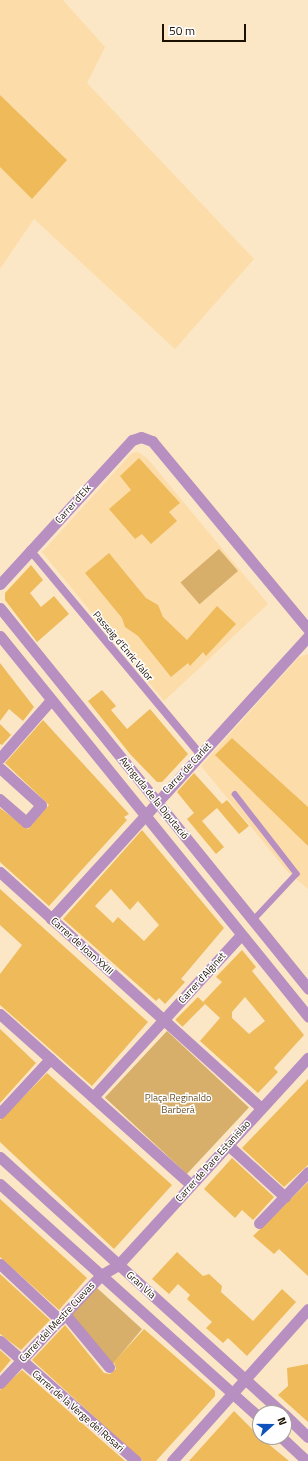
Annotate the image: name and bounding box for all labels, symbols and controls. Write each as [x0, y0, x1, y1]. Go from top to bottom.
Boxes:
scale bar [164, 16, 248, 42]
text: 50 m [169, 21, 195, 40]
street label: Carrer d'Elx [53, 482, 93, 526]
street label: Passeig d'Enric Valor [90, 609, 156, 683]
street label: Carrer de Carlet [160, 740, 214, 796]
street label: Avinguda de la Diputació [117, 754, 191, 842]
street label: Carrer de Joan XXIII [48, 915, 116, 977]
street label: Carrer d'Alginet [176, 950, 228, 1006]
park label: Plaça Reginaldo Barberá [145, 1091, 211, 1114]
street label: Carrer de Pare Estanislao [173, 1118, 253, 1204]
street label: Gran Via [124, 1269, 158, 1301]
street label: Carrer del Mestre Cuevas [17, 1280, 97, 1364]
street label: Carrer de la Verge del Rosari [30, 1368, 126, 1454]
north arrow [252, 1405, 292, 1445]
text: N [273, 1415, 291, 1427]

